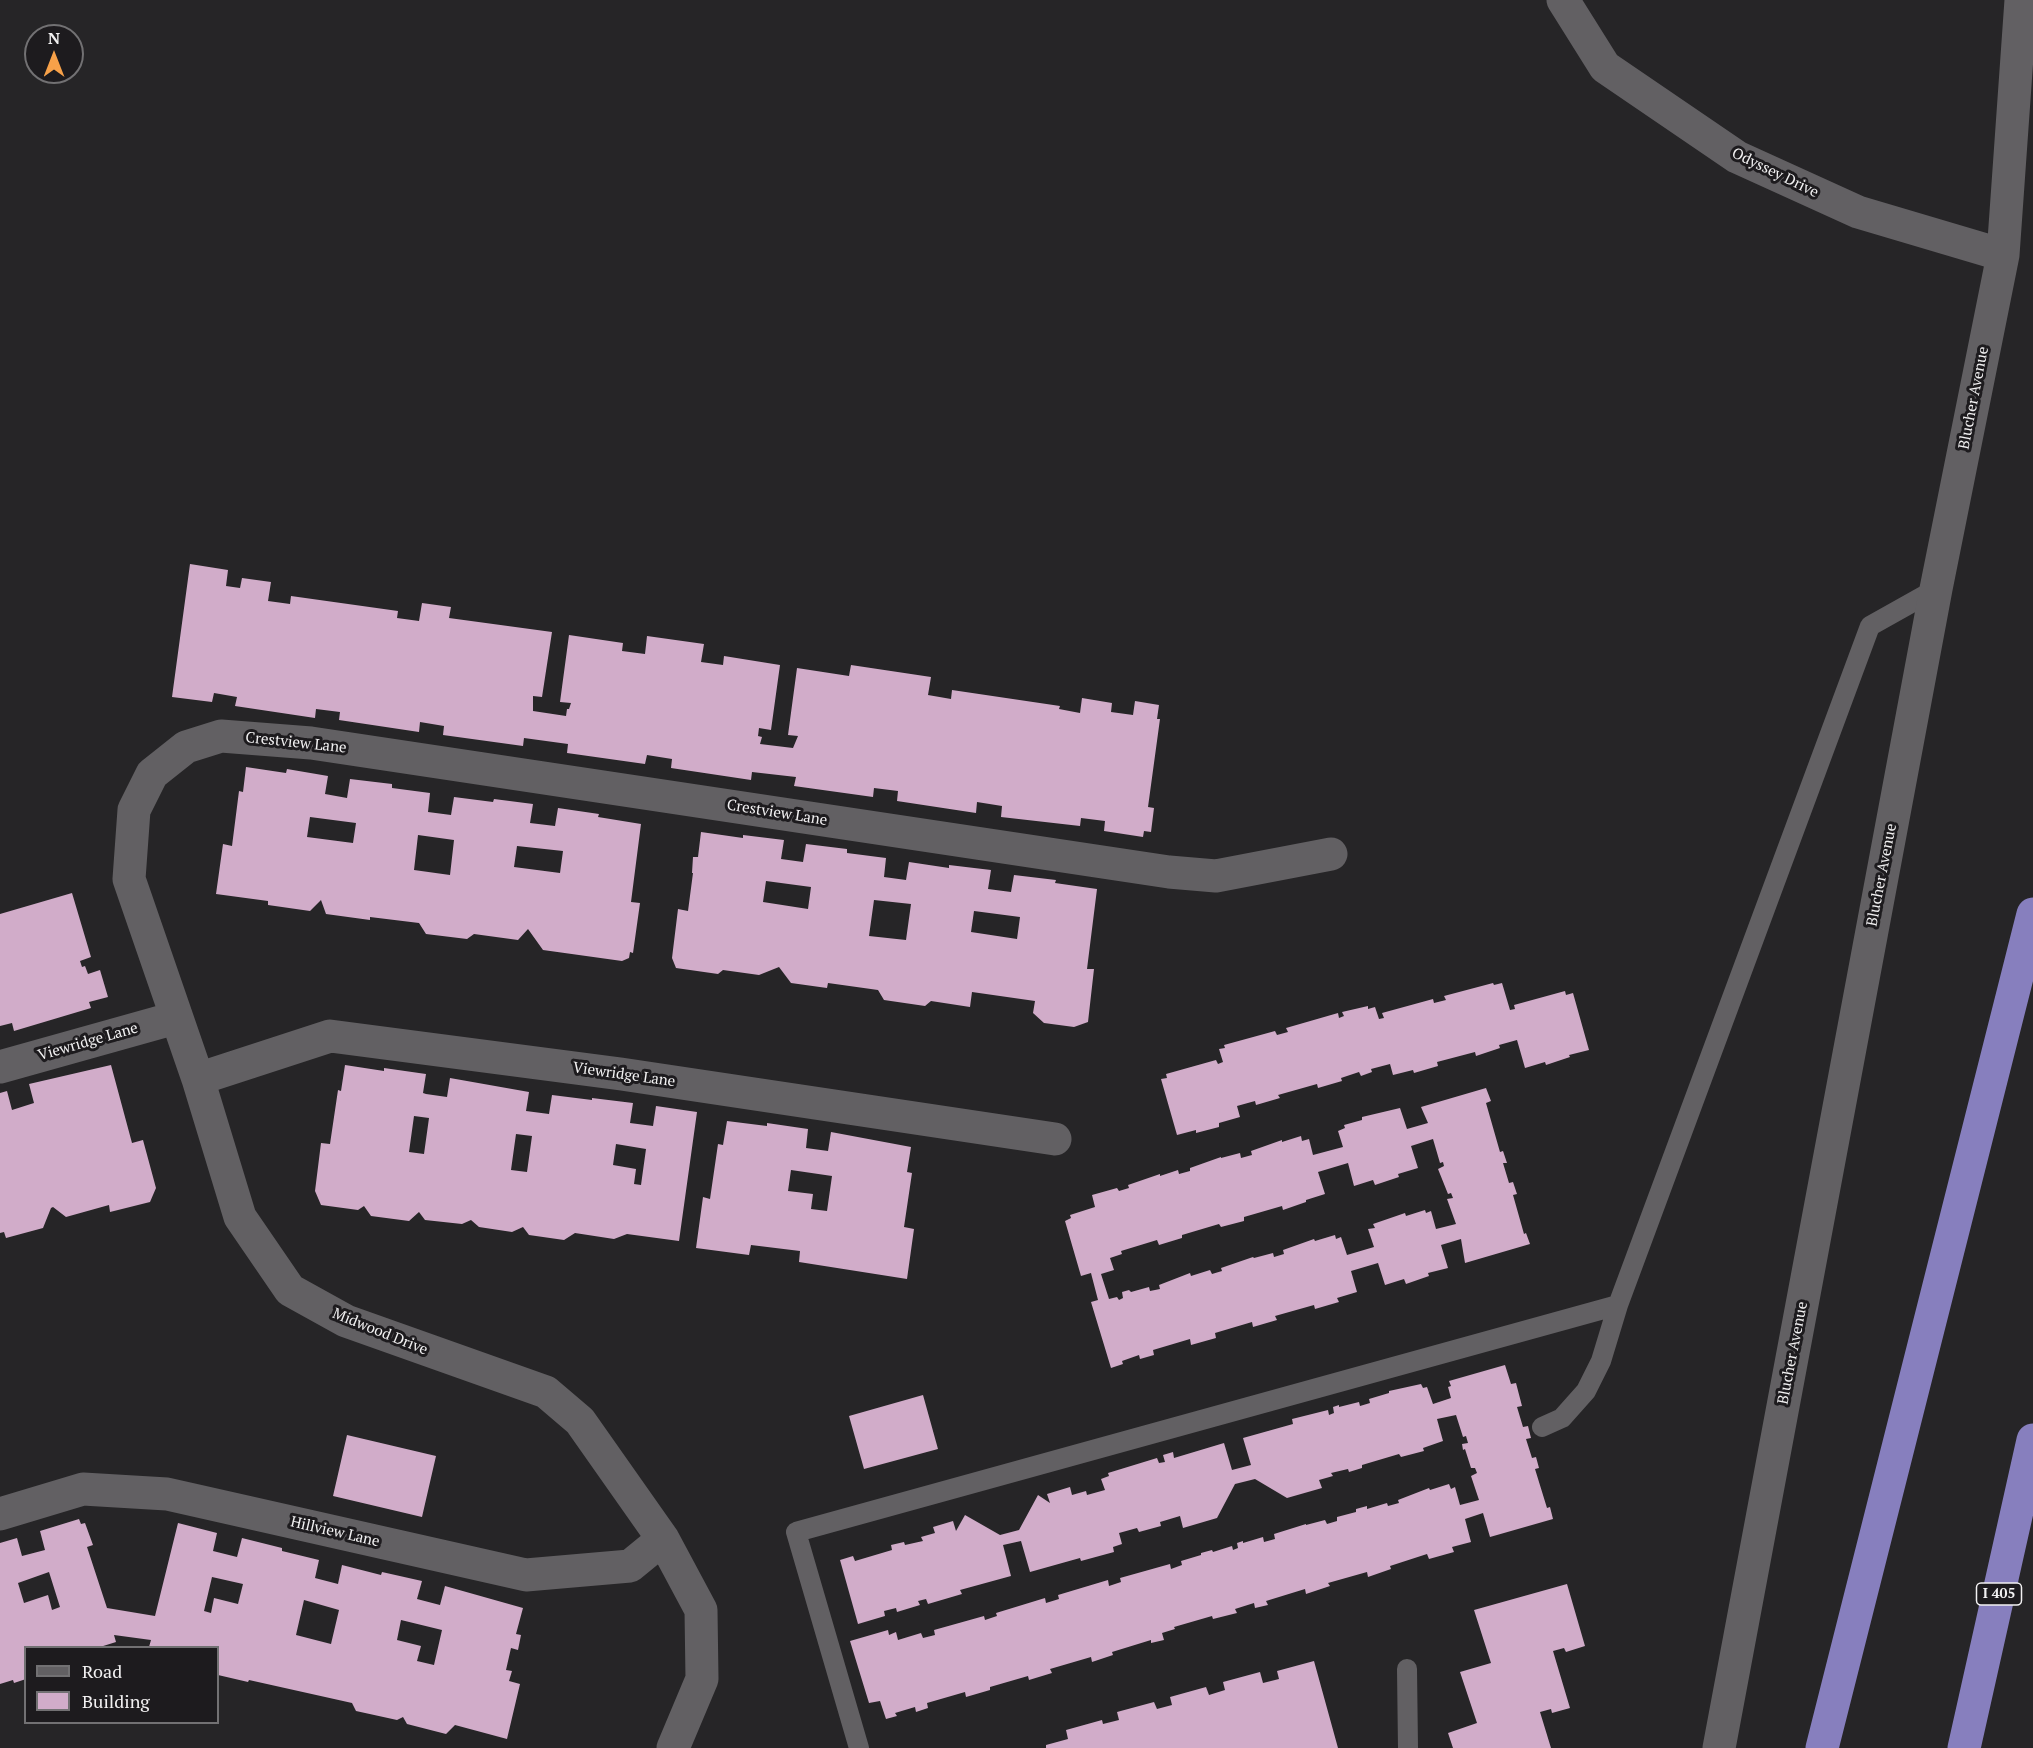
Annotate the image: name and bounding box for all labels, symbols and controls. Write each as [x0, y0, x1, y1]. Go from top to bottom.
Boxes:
north arrow [24, 24, 84, 84]
text: N [48, 27, 60, 49]
street label: Odyssey Drive [1729, 144, 1821, 202]
street label: Blucher Avenue [1955, 345, 1993, 451]
street label: Crestview Lane [245, 729, 347, 757]
street label: Crestview Lane [725, 796, 829, 830]
street label: Blucher Avenue [1863, 822, 1901, 928]
street label: Viewridge Lane [36, 1019, 140, 1065]
street label: Viewridge Lane [572, 1059, 676, 1091]
street label: Blucher Avenue [1774, 1300, 1812, 1406]
street label: Midwood Drive [330, 1305, 430, 1359]
street label: Hillview Lane [289, 1513, 381, 1551]
road number: I 405 [1976, 1583, 2022, 1605]
legend [24, 1646, 219, 1724]
text: Road [82, 1659, 122, 1683]
text: Building [82, 1689, 150, 1713]

